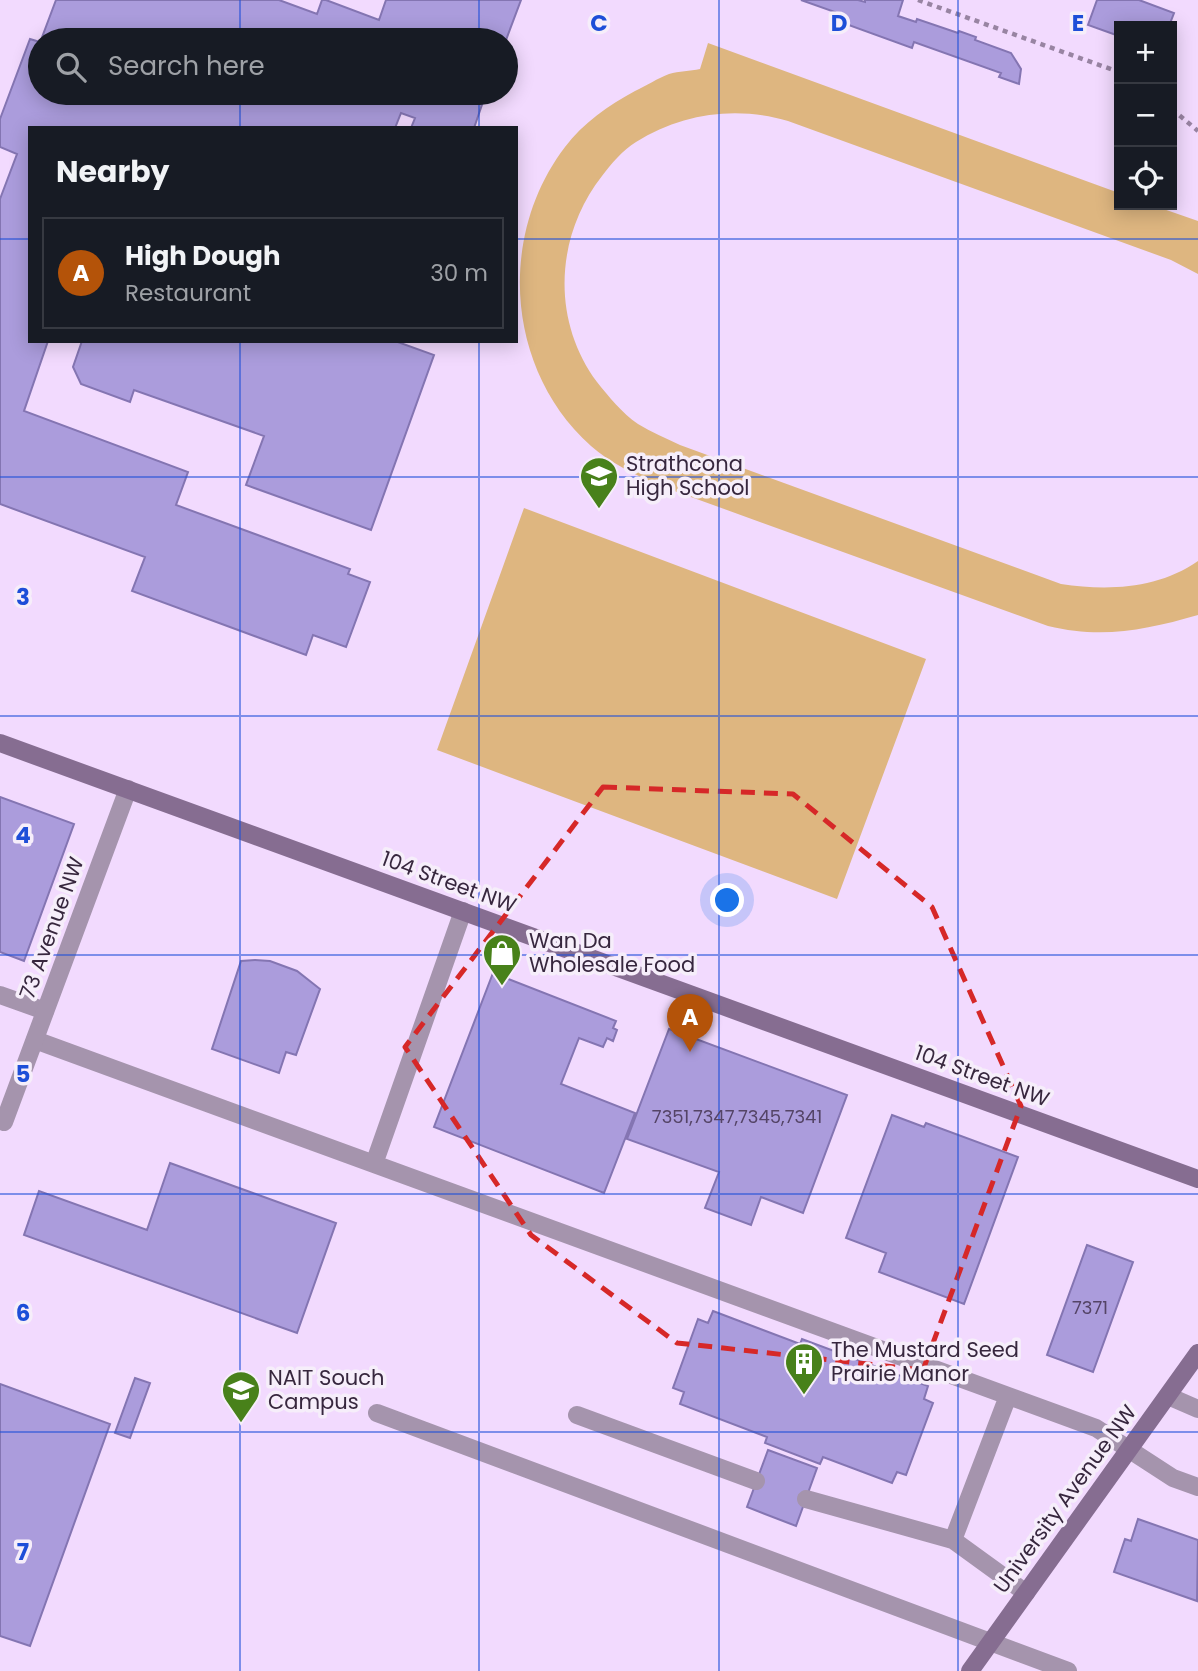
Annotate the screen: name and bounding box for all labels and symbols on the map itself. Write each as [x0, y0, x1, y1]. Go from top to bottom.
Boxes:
text: C [590, 7, 608, 39]
text: D [831, 7, 847, 39]
text: E [1072, 7, 1084, 39]
place label: Strathcona High School [626, 449, 750, 502]
school or university icon: Strathcona High School [578, 455, 620, 510]
text: 3 [16, 581, 30, 613]
text: 4 [15, 819, 31, 851]
street label: 104 Street NW [378, 844, 521, 919]
street label: 73 Avenue NW [12, 852, 91, 1003]
your location [710, 883, 744, 917]
place label: Wan Da Wholesale Food [529, 926, 695, 979]
shop icon: Wan Da Wholesale Food [481, 932, 523, 987]
pin: A [667, 994, 713, 1052]
street label: 104 Street NW [911, 1038, 1054, 1113]
text: 5 [16, 1058, 30, 1090]
house number: 7351,7347,7345,7341 [652, 1104, 822, 1129]
house number: 7371 [1072, 1295, 1108, 1320]
text: 6 [16, 1297, 30, 1329]
place label: The Mustard Seed Prairie Manor [831, 1335, 1019, 1388]
building icon: The Mustard Seed Prairie Manor [783, 1341, 825, 1396]
place label: NAIT Souch Campus [268, 1363, 384, 1416]
school or university icon: NAIT Souch Campus [220, 1369, 262, 1424]
street label: University Avenue NW [986, 1398, 1143, 1599]
text: 7 [17, 1536, 29, 1568]

